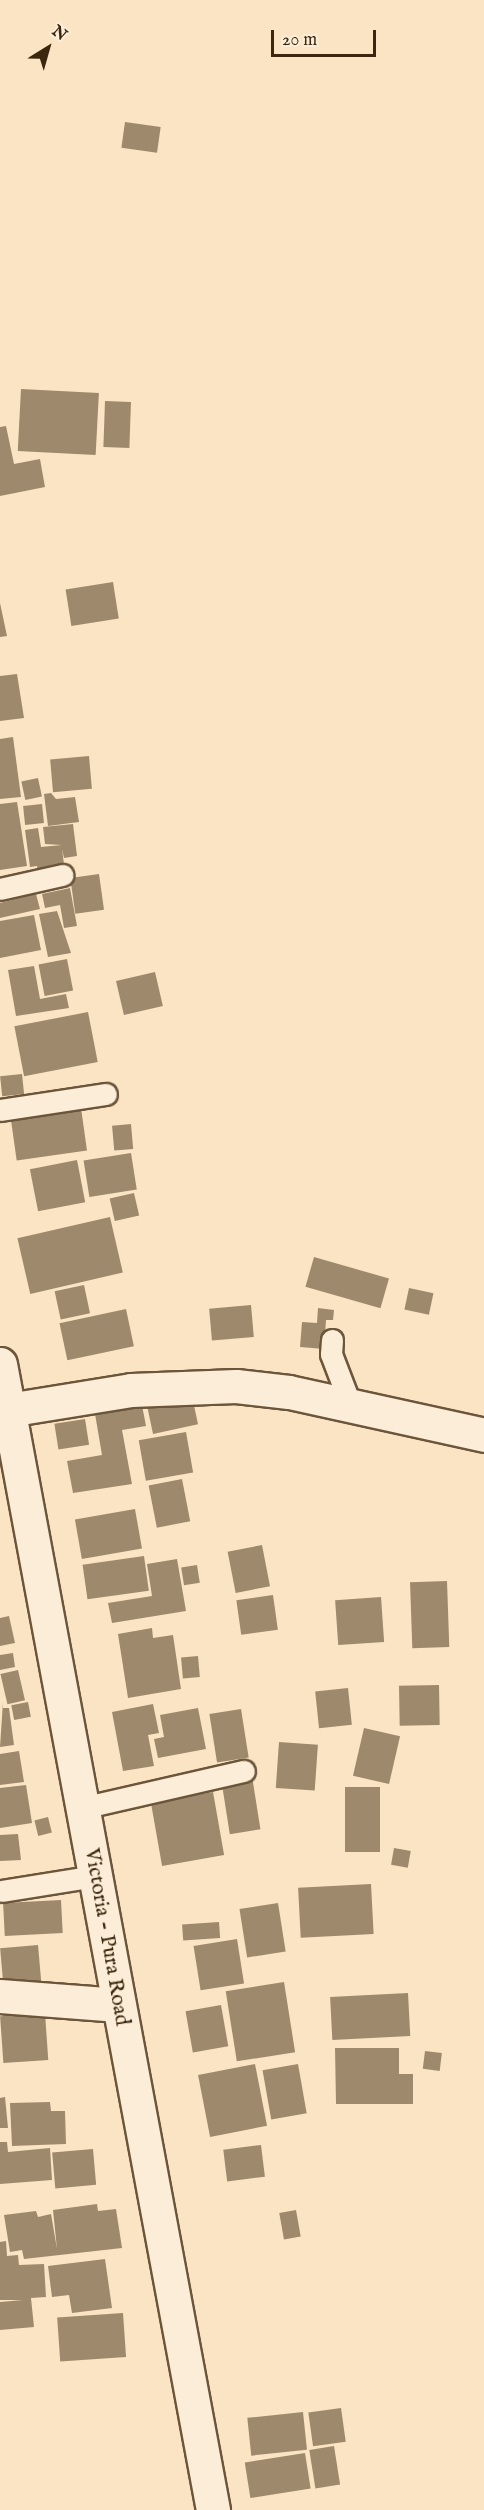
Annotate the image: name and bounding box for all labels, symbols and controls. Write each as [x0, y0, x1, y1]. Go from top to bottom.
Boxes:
north arrow [18, 18, 78, 78]
scale bar [274, 18, 379, 56]
text: N [47, 21, 70, 46]
text: 20 m [282, 29, 317, 52]
street label: Victoria - Pura Road [78, 1846, 134, 2028]

